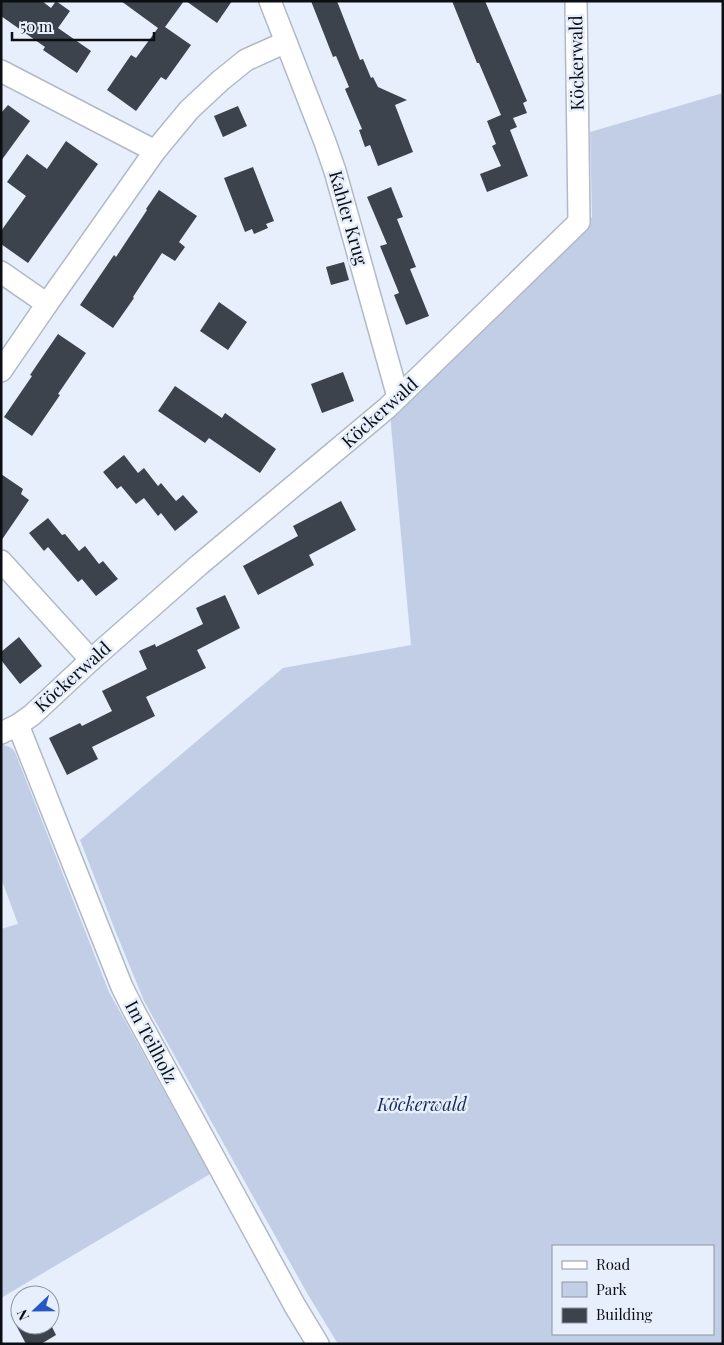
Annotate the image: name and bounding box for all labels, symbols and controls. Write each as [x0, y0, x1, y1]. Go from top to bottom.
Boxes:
scale bar [12, 10, 155, 42]
street label: Köckerwald [563, 15, 589, 111]
text: 50 m [20, 16, 53, 36]
street label: Kahler Krug [324, 168, 374, 268]
street label: Köckerwald [336, 371, 423, 453]
street label: Köckerwald [29, 635, 116, 717]
street label: Im Teilholz [120, 996, 184, 1087]
park label: Köckerwald [376, 1092, 468, 1116]
legend [552, 1245, 714, 1335]
text: Road [596, 1254, 630, 1274]
text: Park [596, 1279, 628, 1299]
north arrow [10, 1285, 60, 1335]
text: Building [596, 1304, 653, 1324]
text: N [12, 1307, 33, 1323]

